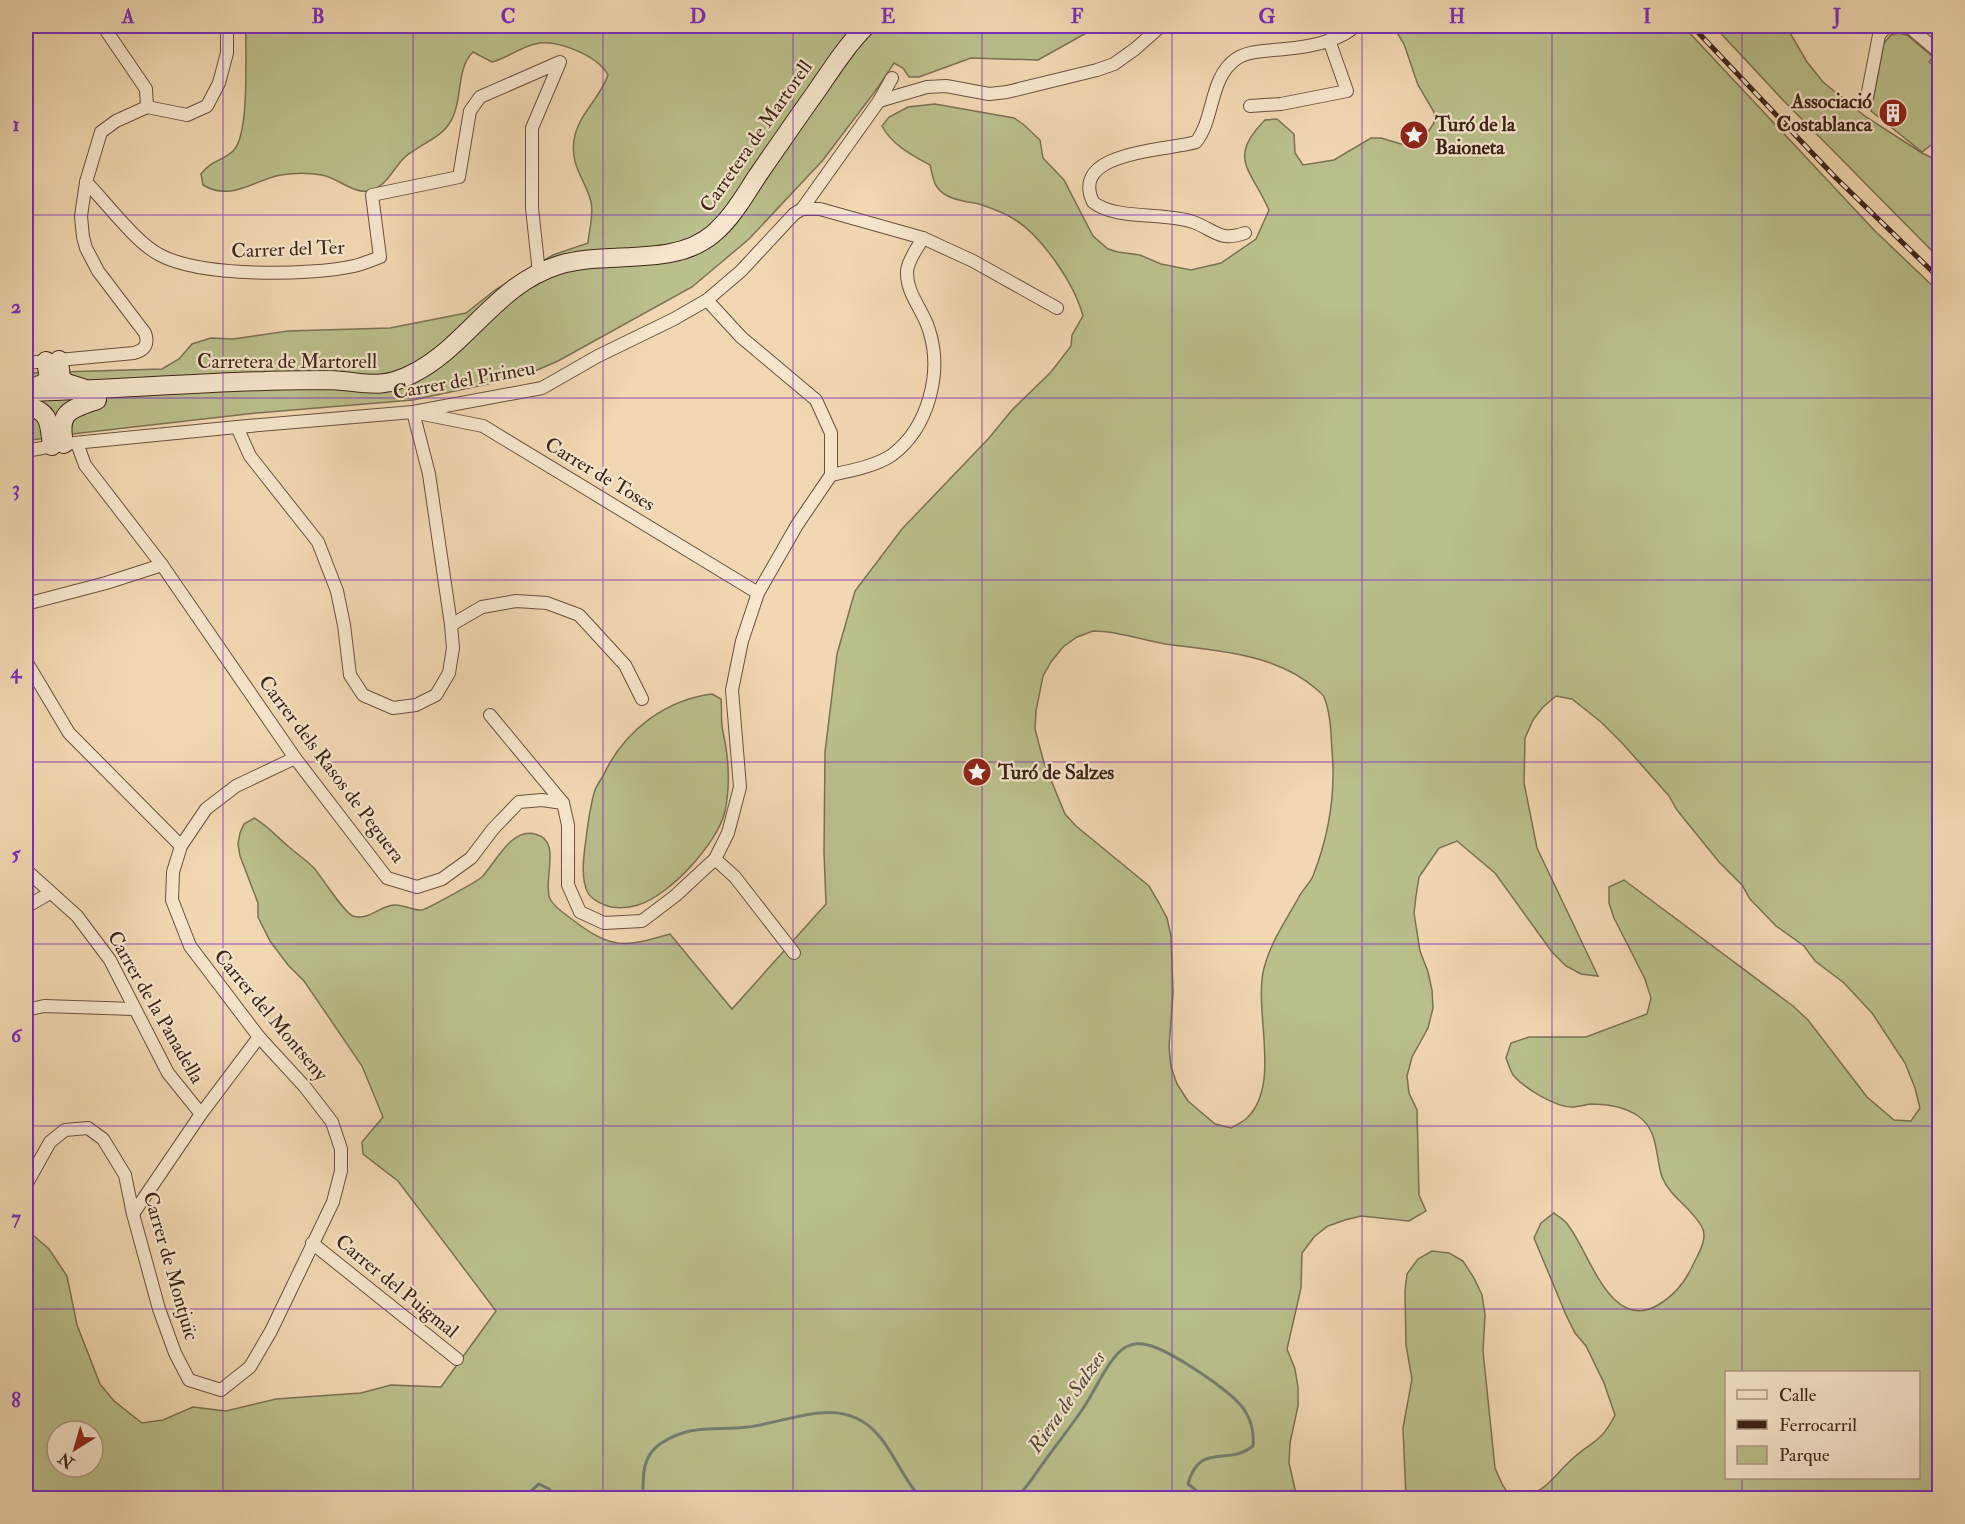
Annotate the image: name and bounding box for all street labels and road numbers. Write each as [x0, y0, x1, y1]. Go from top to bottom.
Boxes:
street label: Carretera de Martorell [694, 55, 818, 217]
street label: Carrer del Ter [231, 235, 346, 263]
street label: Carretera de Martorell [197, 349, 377, 374]
street label: Carrer del Pirineu [391, 355, 537, 405]
street label: Carrer de Toses [540, 431, 660, 517]
street label: Carrer dels Rasos de Peguera [253, 670, 411, 868]
street label: Carrer de la Panadella [102, 926, 210, 1089]
street label: Carrer del Montseny [209, 944, 334, 1087]
street label: Carrer de Montjuïc [138, 1189, 204, 1343]
street label: Carrer del Puigmal [330, 1229, 464, 1343]

